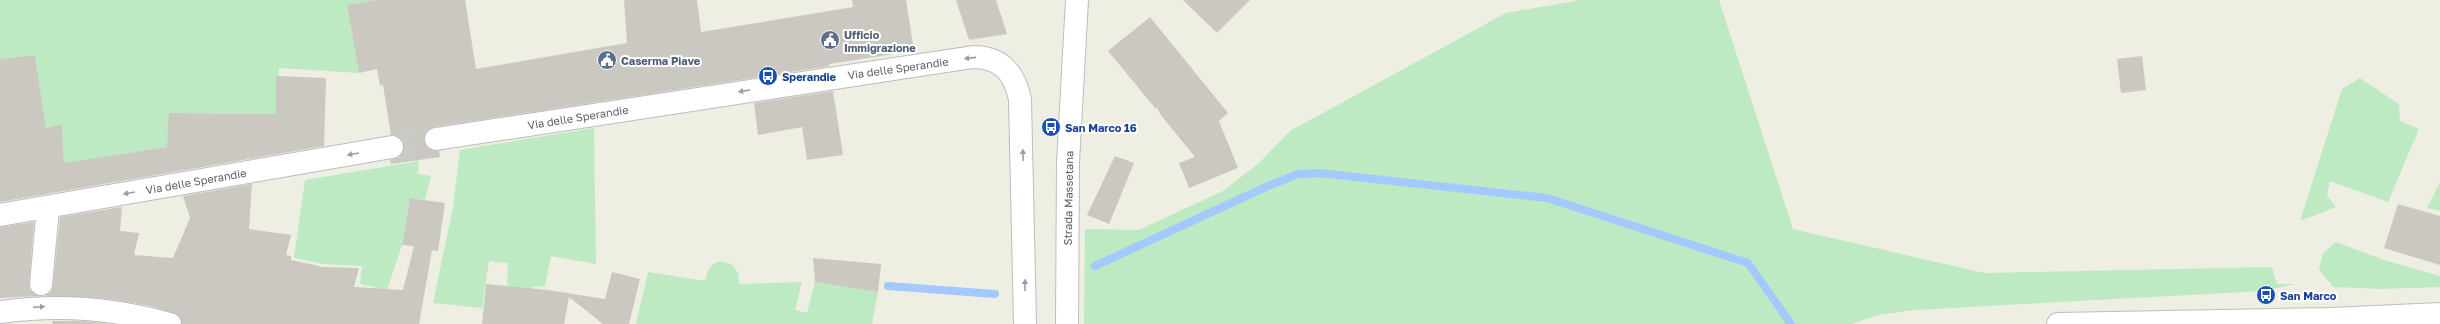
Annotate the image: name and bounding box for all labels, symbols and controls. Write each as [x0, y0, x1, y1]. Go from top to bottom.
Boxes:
place label: Ufficio Immigrazione [844, 28, 916, 54]
public building icon: Ufficio Immigrazione [819, 29, 841, 51]
public building icon: Caserma Piave [596, 49, 618, 71]
place label: Caserma Piave [621, 54, 701, 67]
street label: Via delle Sperandie [847, 54, 949, 82]
one-way arrow [963, 54, 976, 61]
bus stop icon: Sperandie [757, 65, 779, 87]
place label: Sperandie [782, 70, 837, 83]
one-way arrow [738, 88, 750, 94]
street label: Via delle Sperandie [527, 103, 629, 131]
bus stop icon: San Marco 16 [1040, 116, 1062, 138]
place label: San Marco 16 [1065, 121, 1137, 134]
one-way arrow [1020, 148, 1026, 161]
one-way arrow [347, 151, 359, 157]
street label: Strada Massetana [1061, 151, 1075, 245]
street label: Via delle Sperandie [145, 166, 247, 196]
one-way arrow [123, 191, 135, 197]
one-way arrow [1022, 278, 1028, 291]
bus stop icon: San Marco [2255, 284, 2277, 306]
place label: San Marco [2280, 289, 2337, 302]
one-way arrow [33, 304, 45, 311]

